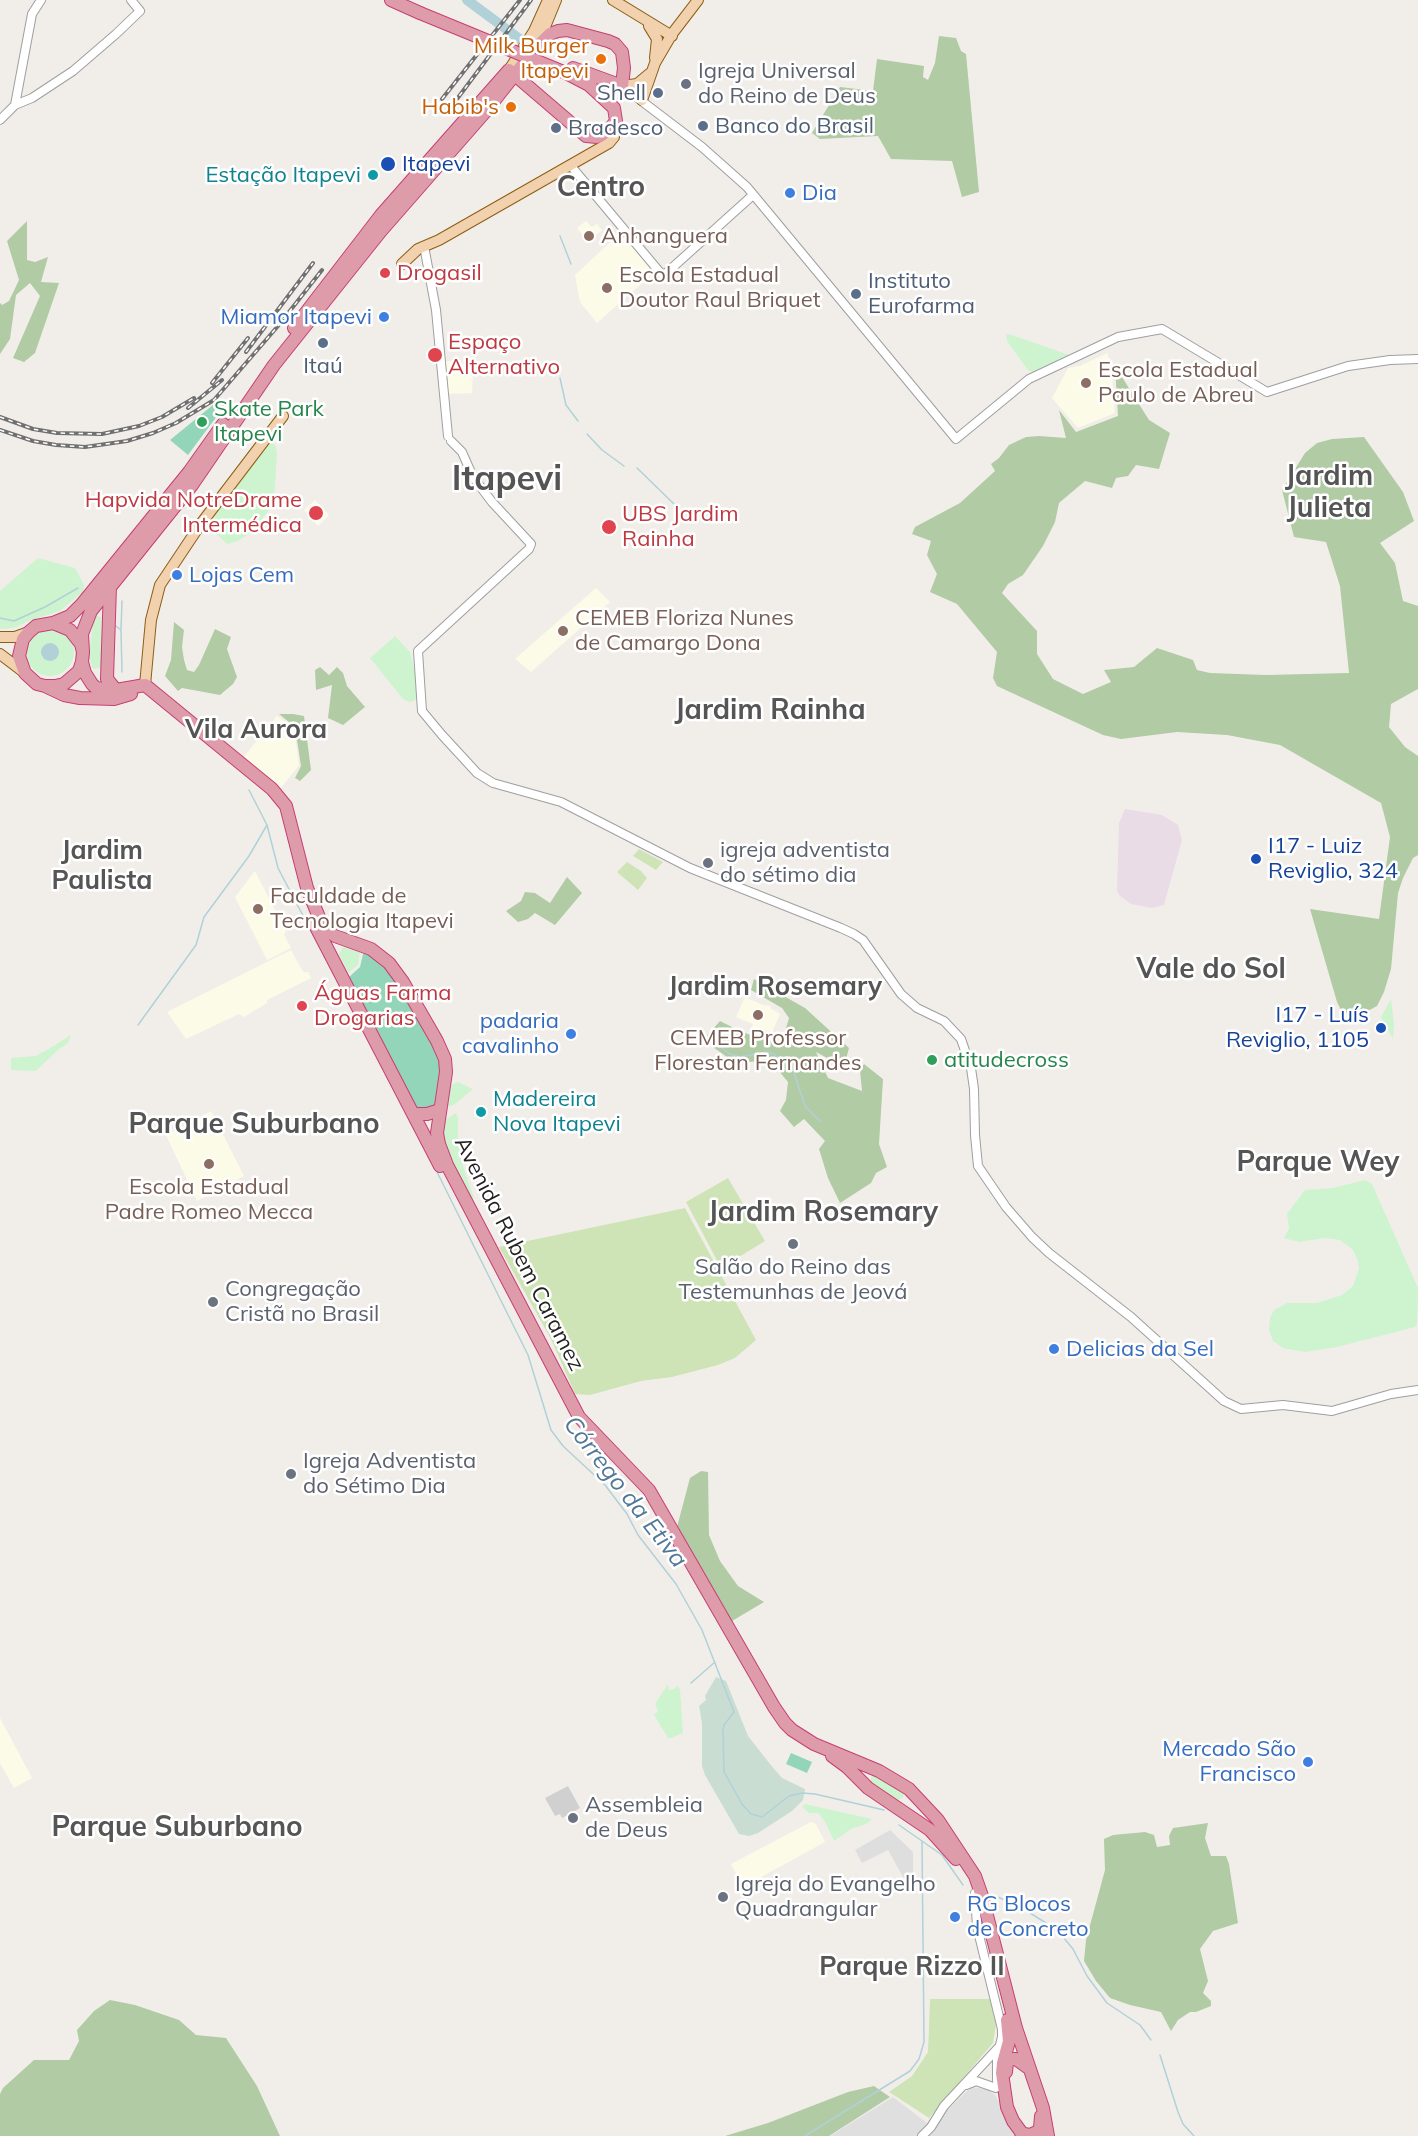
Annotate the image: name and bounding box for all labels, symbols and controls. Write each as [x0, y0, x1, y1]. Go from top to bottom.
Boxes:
place label: Milk Burger Itapevi [474, 33, 589, 84]
marker: Milk Burger Itapevi [594, 52, 608, 66]
place label: Igreja Universal do Reino de Deus [698, 58, 876, 110]
marker: Igreja Universal do Reino de Deus [679, 77, 693, 91]
place label: Shell [597, 80, 646, 106]
marker: Shell [651, 86, 665, 100]
place label: Habib's [422, 94, 499, 120]
marker: Habib's [504, 100, 518, 114]
place label: Banco do Brasil [715, 113, 874, 139]
place label: Bradesco [568, 115, 663, 141]
marker: Banco do Brasil [696, 119, 710, 133]
marker: Bradesco [549, 121, 563, 135]
place label: Itapevi [402, 151, 471, 177]
marker: Itapevi [379, 155, 397, 173]
place label: Estação Itapevi [206, 162, 361, 188]
marker: Estação Itapevi [366, 168, 380, 182]
district label: Centro [557, 171, 645, 205]
place label: Dia [802, 180, 837, 206]
marker: Dia [783, 186, 797, 200]
place label: Anhanguera [601, 223, 728, 249]
marker: Anhanguera [582, 229, 596, 243]
place label: Drogasil [397, 260, 482, 286]
place label: Escola Estadual Doutor Raul Briquet [619, 262, 820, 314]
marker: Drogasil [378, 266, 392, 280]
place label: Instituto Eurofarma [868, 268, 975, 320]
marker: Escola Estadual Doutor Raul Briquet [600, 281, 614, 295]
marker: Instituto Eurofarma [849, 287, 863, 301]
place label: Miamor Itapevi [221, 304, 372, 330]
marker: Miamor Itapevi [377, 310, 391, 324]
place label: Espaço Alternativo [448, 329, 560, 380]
marker: Itaú [316, 336, 330, 350]
marker: Espaço Alternativo [426, 346, 444, 364]
place label: Itaú [303, 353, 343, 379]
place label: Escola Estadual Paulo de Abreu [1098, 357, 1258, 408]
marker: Escola Estadual Paulo de Abreu [1079, 376, 1093, 390]
place label: Skate Park Itapevi [214, 396, 324, 448]
marker: Skate Park Itapevi [195, 415, 209, 429]
district label: Itapevi [452, 460, 562, 500]
district label: Jardim Julieta [1285, 460, 1373, 526]
place label: Hapvida NotreDrame Intermédica [85, 487, 302, 538]
place label: UBS Jardim Rainha [622, 501, 739, 552]
marker: Hapvida NotreDrame Intermédica [307, 504, 325, 522]
marker: UBS Jardim Rainha [600, 518, 618, 536]
place label: Lojas Cem [189, 562, 294, 588]
marker: Lojas Cem [170, 568, 184, 582]
place label: CEMEB Floriza Nunes de Camargo Dona [575, 605, 794, 656]
marker: CEMEB Floriza Nunes de Camargo Dona [556, 624, 570, 638]
district label: Jardim Rainha [674, 694, 866, 728]
district label: Vila Aurora [185, 714, 327, 746]
place label: I17 - Luiz Reviglio, 324 [1268, 833, 1398, 884]
district label: Jardim Paulista [52, 835, 152, 897]
place label: igreja adventista do sétimo dia [720, 837, 890, 888]
marker: I17 - Luiz Reviglio, 324 [1249, 852, 1263, 866]
marker: igreja adventista do sétimo dia [701, 856, 715, 870]
place label: Faculdade de Tecnologia Itapevi [270, 883, 454, 934]
marker: Faculdade de Tecnologia Itapevi [251, 902, 265, 916]
district label: Vale do Sol [1136, 953, 1286, 987]
district label: Jardim Rosemary [668, 971, 882, 1003]
place label: Águas Farma Drogarias [314, 980, 451, 1032]
marker: Águas Farma Drogarias [295, 999, 309, 1013]
place label: I17 - Luís Reviglio, 1105 [1226, 1002, 1369, 1054]
place label: padaria cavalinho [462, 1008, 559, 1060]
marker: CEMEB Professor Florestan Fernandes [751, 1008, 765, 1022]
marker: I17 - Luís Reviglio, 1105 [1374, 1021, 1388, 1035]
place label: CEMEB Professor Florestan Fernandes [654, 1025, 862, 1076]
marker: padaria cavalinho [564, 1027, 578, 1041]
place label: atitudecross [944, 1047, 1069, 1073]
marker: atitudecross [925, 1053, 939, 1067]
place label: Madereira Nova Itapevi [493, 1086, 621, 1138]
marker: Madereira Nova Itapevi [474, 1105, 488, 1119]
district label: Parque Suburbano [128, 1108, 380, 1142]
street label: Avenida Rubem Caramez [448, 1133, 590, 1375]
district label: Parque Wey [1236, 1146, 1400, 1180]
marker: Escola Estadual Padre Romeo Mecca [202, 1157, 216, 1171]
place label: Escola Estadual Padre Romeo Mecca [105, 1174, 313, 1226]
district label: Jardim Rosemary [708, 1196, 938, 1230]
marker: Salão do Reino das Testemunhas de Jeová [786, 1237, 800, 1251]
place label: Salão do Reino das Testemunhas de Jeová [679, 1254, 907, 1306]
place label: Congregação Cristã no Brasil [225, 1276, 379, 1328]
marker: Congregação Cristã no Brasil [206, 1295, 220, 1309]
place label: Delicias da Sel [1066, 1336, 1214, 1362]
marker: Delicias da Sel [1047, 1342, 1061, 1356]
water label: Córrego da Etiva [557, 1411, 693, 1573]
place label: Igreja Adventista do Sétimo Dia [303, 1448, 476, 1500]
marker: Igreja Adventista do Sétimo Dia [284, 1467, 298, 1481]
place label: Mercado São Francisco [1162, 1736, 1296, 1788]
marker: Mercado São Francisco [1301, 1755, 1315, 1769]
place label: Assembleia de Deus [585, 1792, 703, 1844]
district label: Parque Suburbano [51, 1811, 303, 1845]
marker: Assembleia de Deus [566, 1811, 580, 1825]
place label: Igreja do Evangelho Quadrangular [735, 1871, 936, 1922]
marker: Igreja do Evangelho Quadrangular [716, 1890, 730, 1904]
place label: RG Blocos de Concreto [967, 1891, 1088, 1942]
marker: RG Blocos de Concreto [948, 1910, 962, 1924]
district label: Parque Rizzo II [819, 1951, 1005, 1983]

